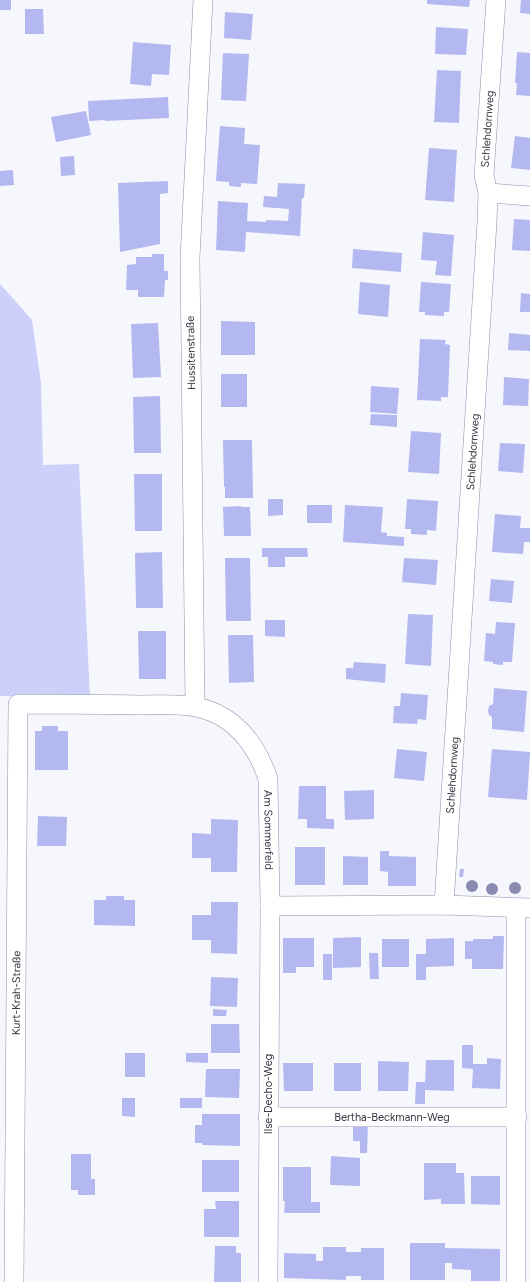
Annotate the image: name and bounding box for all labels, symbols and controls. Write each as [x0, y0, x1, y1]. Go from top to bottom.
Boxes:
street label: Schlehdornweg [478, 90, 496, 168]
street label: Hussitenstraße [184, 316, 198, 390]
street label: Schlehdornweg [464, 413, 481, 491]
street label: Schlehdornweg [443, 736, 461, 814]
street label: Am Sommerfeld [262, 790, 276, 870]
street label: Kurt-Krah-Straße [9, 951, 23, 1035]
street label: Ilse-Decho-Weg [262, 1054, 275, 1134]
street label: Bertha-Beckmann-Weg [334, 1111, 450, 1124]

